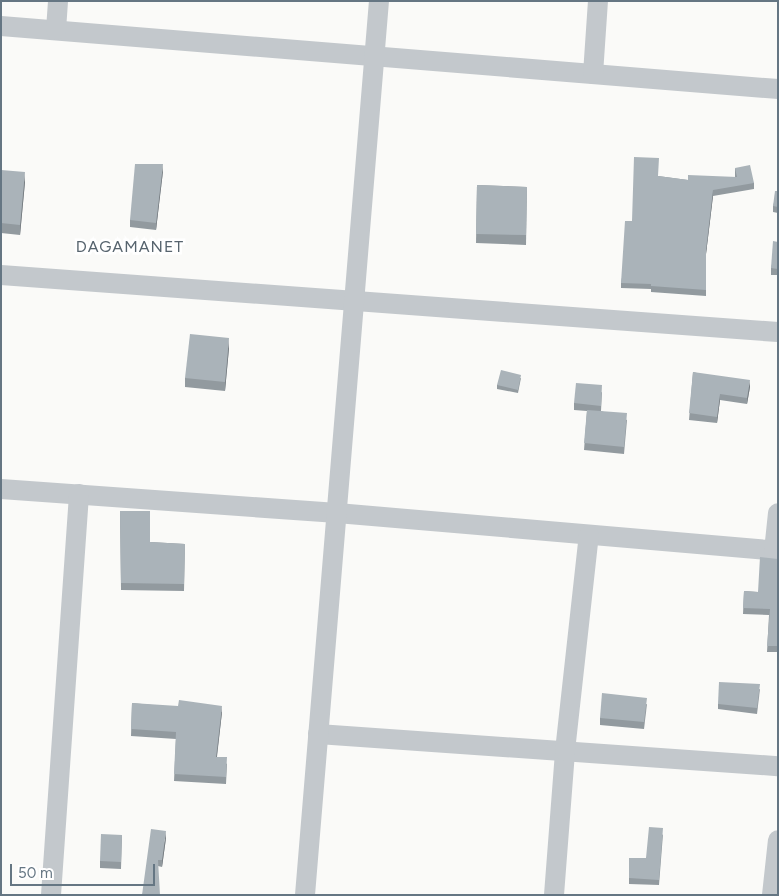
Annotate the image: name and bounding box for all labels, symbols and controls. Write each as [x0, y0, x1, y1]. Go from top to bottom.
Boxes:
district label: DAGAMANET [75, 237, 185, 257]
scale bar [12, 854, 158, 886]
text: 50 m [18, 864, 53, 882]

